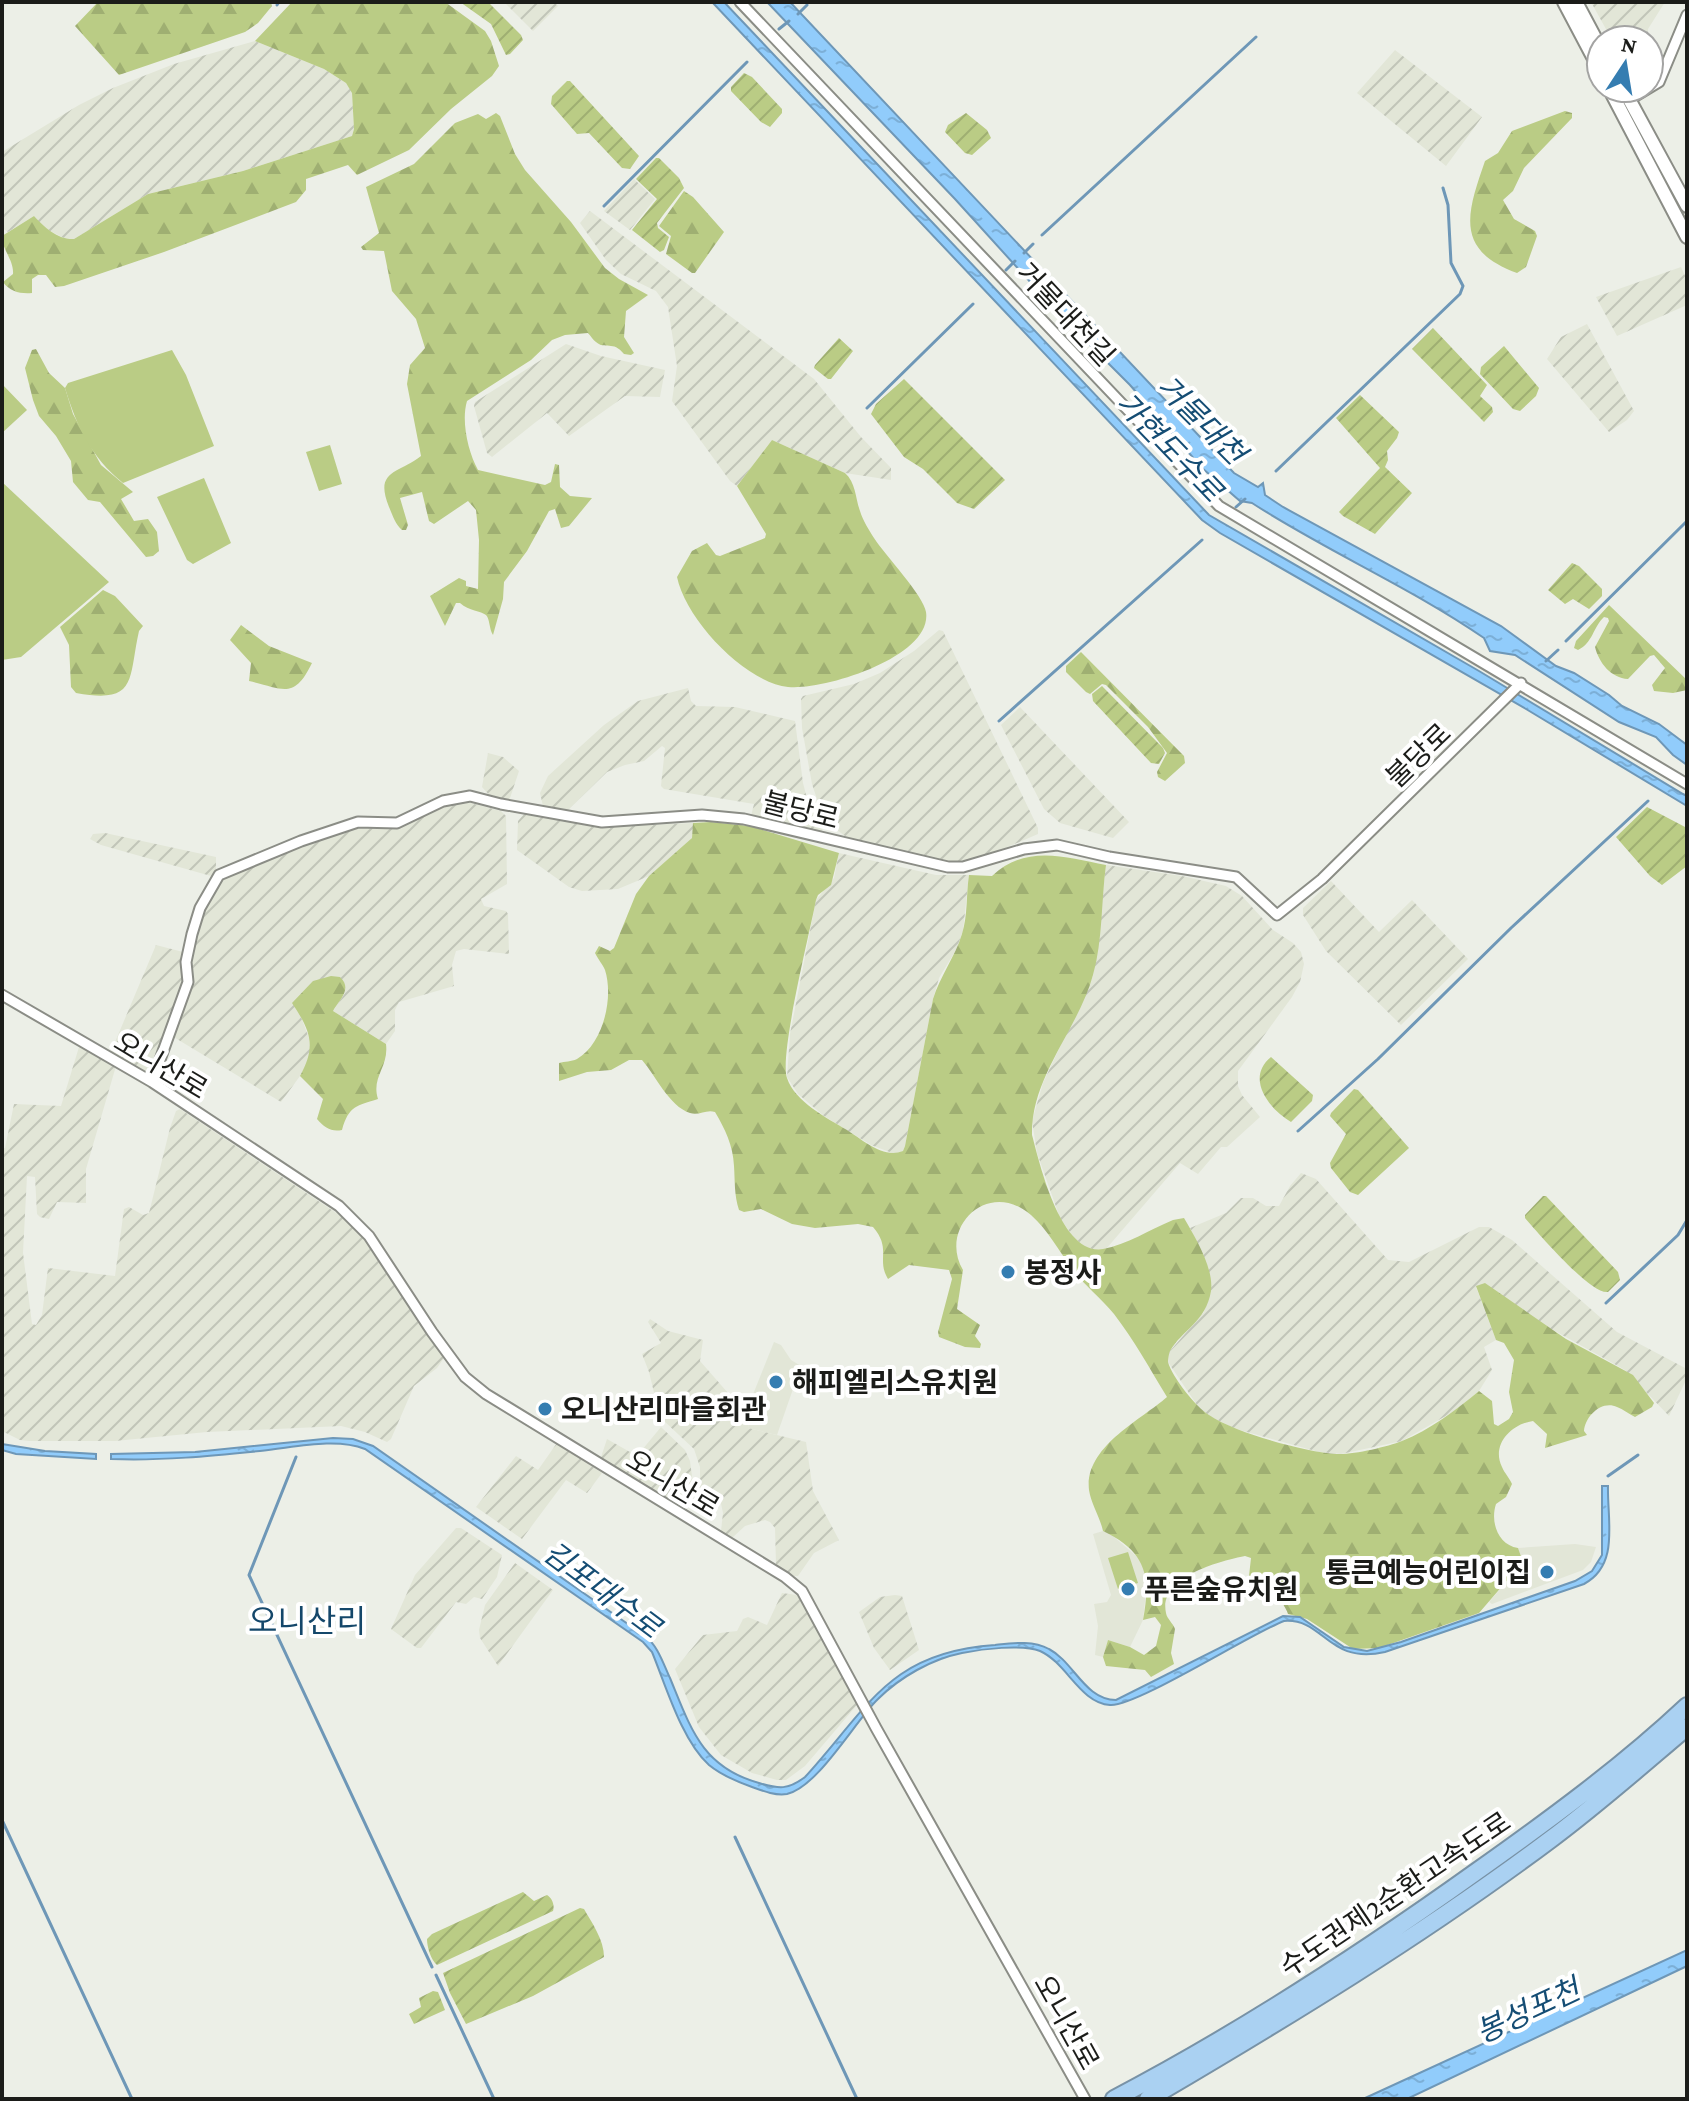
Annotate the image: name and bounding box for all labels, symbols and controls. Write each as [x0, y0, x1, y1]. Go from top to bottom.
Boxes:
north arrow [1585, 24, 1665, 104]
text: N [1619, 31, 1639, 59]
street label: 거물대천길 [1010, 257, 1121, 372]
water label: 거물대천 [1151, 369, 1254, 473]
water label: 가현도수로 [1110, 386, 1230, 509]
street label: 불당로 [1380, 717, 1457, 793]
street label: 불당로 [760, 786, 842, 835]
street label: 오니산로 [109, 1026, 213, 1105]
place label: 봉정사 [1024, 1257, 1102, 1288]
marker: 봉정사 [999, 1263, 1017, 1281]
place label: 해피엘리스유치원 [792, 1367, 998, 1398]
marker: 해피엘리스유치원 [767, 1373, 785, 1391]
place label: 오니산리마을회관 [561, 1394, 767, 1425]
marker: 오니산리마을회관 [536, 1400, 554, 1418]
street label: 오니산로 [621, 1444, 725, 1523]
water label: 김포대수로 [537, 1535, 668, 1645]
place label: 통큰예능어린이집 [1325, 1557, 1531, 1588]
marker: 통큰예능어린이집 [1538, 1563, 1556, 1581]
place label: 푸른숲유치원 [1144, 1574, 1299, 1605]
marker: 푸른숲유치원 [1119, 1580, 1137, 1598]
district label: 오니산리 [248, 1603, 366, 1639]
street label: 수도권제2순환고속도로 [1274, 1806, 1516, 1983]
street label: 오니산로 [1028, 1970, 1105, 2075]
water label: 봉성포천 [1471, 1971, 1588, 2049]

